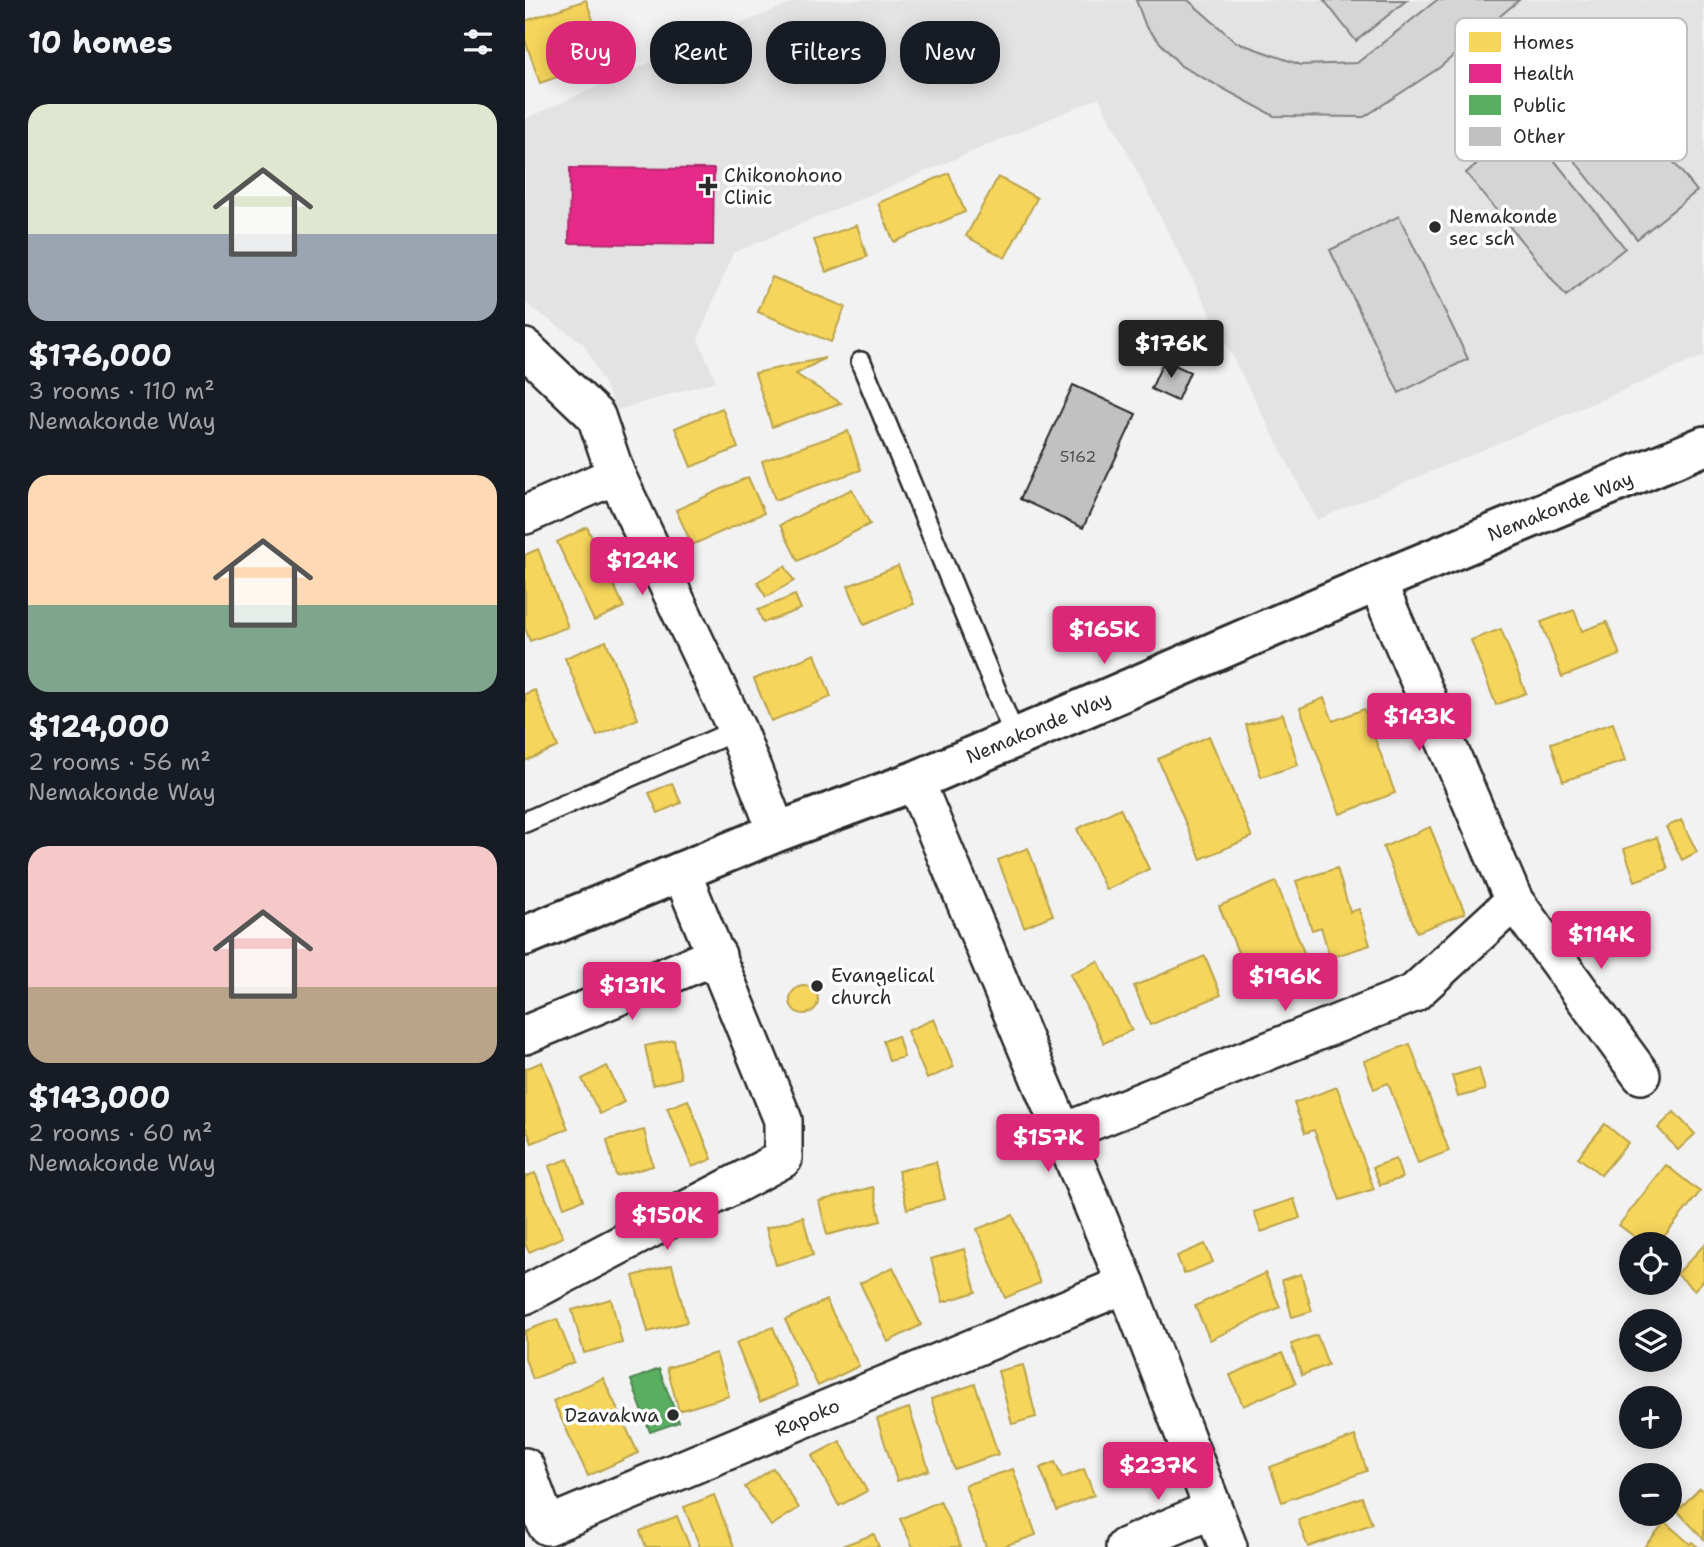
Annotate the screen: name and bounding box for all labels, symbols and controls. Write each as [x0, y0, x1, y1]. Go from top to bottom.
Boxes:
legend [1455, 18, 1687, 161]
chip: Buy [546, 21, 636, 84]
chip: Rent [650, 21, 752, 84]
chip: Filters [766, 21, 886, 84]
chip: New [900, 21, 1000, 84]
text: 10 homes [28, 22, 173, 63]
icon: filters [459, 23, 497, 61]
text: Homes [1513, 30, 1574, 55]
text: Health [1513, 61, 1574, 86]
text: Public [1513, 93, 1566, 118]
text: Other [1513, 124, 1566, 149]
icon: home [200, 149, 326, 275]
place label: Chikonohono Clinic [724, 163, 843, 210]
marker: Chikonohono Clinic [698, 176, 718, 196]
place label: Nemakonde sec sch [1449, 204, 1558, 251]
marker: Nemakonde sec sch [1427, 219, 1443, 235]
pin: $176K [1122, 320, 1220, 380]
text: $176K [1135, 328, 1207, 358]
text: $176,000 [28, 335, 172, 376]
text: 3 rooms · 110 m² [28, 376, 215, 406]
text: Nemakonde Way [28, 406, 216, 436]
house number: 5162 [1060, 446, 1096, 467]
street label: Nemakonde Way [1484, 466, 1637, 547]
icon: home [200, 520, 326, 646]
pin: $124K [593, 538, 691, 597]
text: $124K [606, 545, 678, 575]
pin: $165K [1055, 606, 1153, 666]
text: $165K [1069, 614, 1139, 644]
street label: Nemakonde Way [962, 686, 1114, 769]
pin: $143K [1370, 694, 1468, 753]
text: $143K [1383, 701, 1455, 731]
text: $124,000 [28, 706, 170, 747]
text: 2 rooms · 56 m² [28, 747, 211, 777]
text: Nemakonde Way [28, 777, 216, 807]
icon: home [200, 891, 326, 1017]
pin: $114K [1552, 912, 1650, 971]
text: $114K [1568, 919, 1634, 949]
pin: $196K [1236, 954, 1334, 1013]
text: $196K [1249, 961, 1321, 991]
pin: $131K [583, 962, 681, 1022]
place label: Evangelical church [831, 963, 935, 1010]
text: $131K [599, 970, 665, 1000]
marker: Evangelical church [809, 978, 825, 994]
text: $143,000 [28, 1077, 170, 1118]
pin: $157K [999, 1114, 1097, 1174]
text: 2 rooms · 60 m² [28, 1118, 213, 1148]
text: $157K [1012, 1122, 1084, 1152]
text: Nemakonde Way [28, 1148, 216, 1178]
pin: $150K [618, 1192, 716, 1252]
text: $150K [631, 1200, 703, 1230]
map controls [1619, 1232, 1682, 1526]
button: locate [1619, 1232, 1682, 1295]
button: layers [1619, 1309, 1682, 1372]
button: + [1619, 1386, 1682, 1449]
street label: Rapoko [771, 1393, 843, 1442]
place label: Dzavakwa [564, 1403, 659, 1428]
marker: Dzavakwa [665, 1407, 681, 1423]
pin: $237K [1109, 1442, 1207, 1502]
text: $237K [1119, 1450, 1197, 1480]
button: − [1619, 1463, 1682, 1526]

